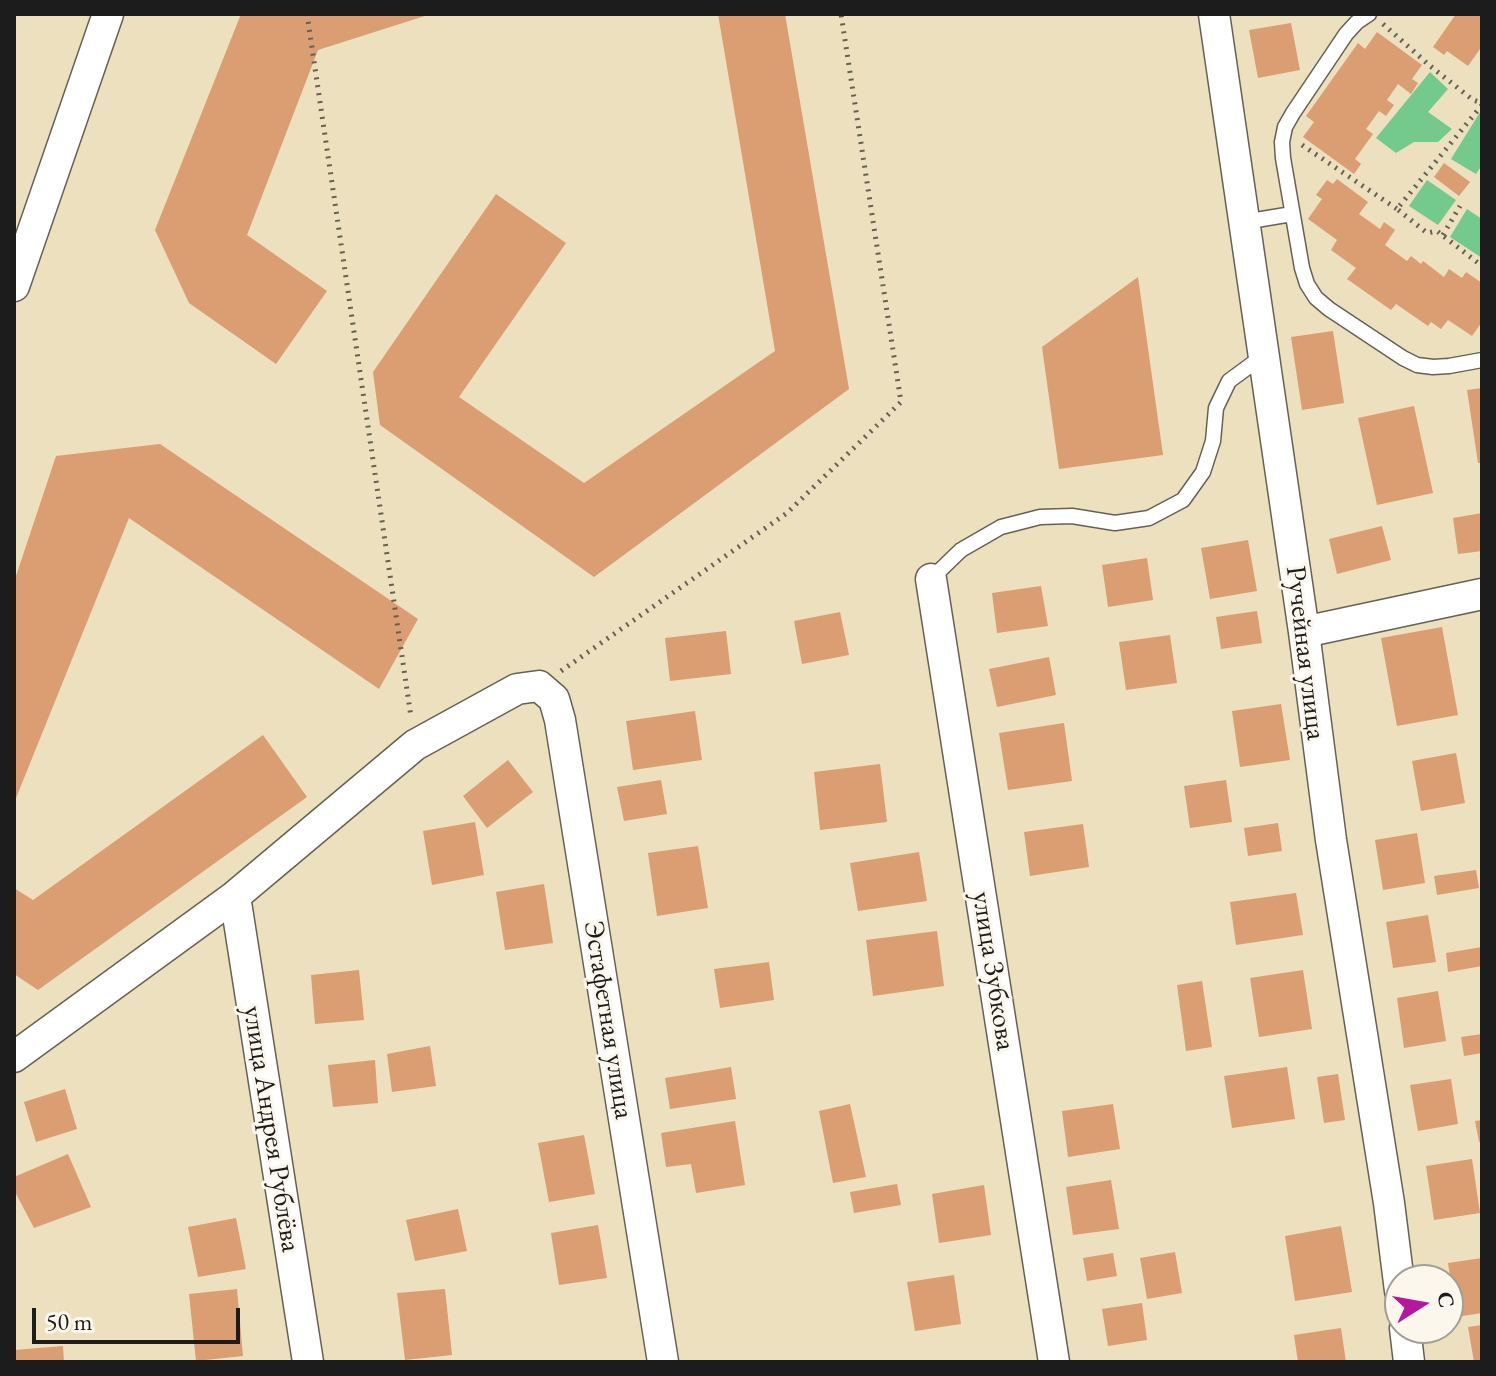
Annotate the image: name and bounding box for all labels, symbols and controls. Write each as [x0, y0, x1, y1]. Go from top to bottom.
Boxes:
street label: Ручейная улица [1278, 564, 1332, 742]
street label: улица Зубкова [964, 889, 1022, 1053]
street label: Эстафетная улица [576, 918, 640, 1122]
street label: улица Андрея Рублёва [235, 1003, 307, 1255]
north arrow [1384, 1264, 1464, 1344]
text: С [1430, 1289, 1462, 1310]
scale bar [36, 1292, 244, 1342]
text: 50 m [46, 1306, 93, 1337]

